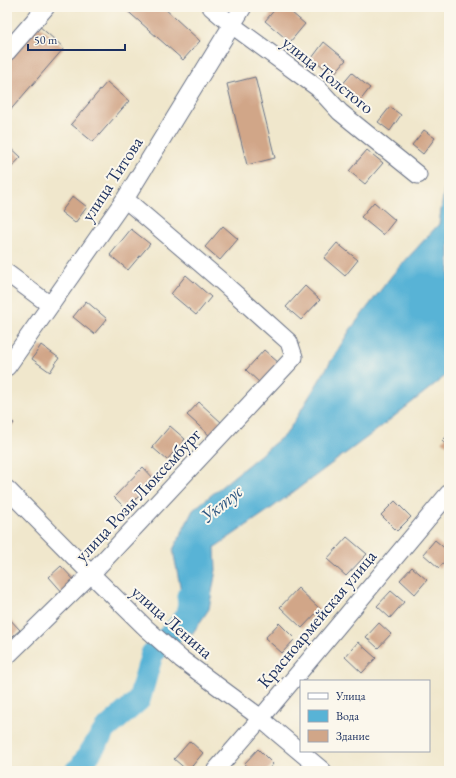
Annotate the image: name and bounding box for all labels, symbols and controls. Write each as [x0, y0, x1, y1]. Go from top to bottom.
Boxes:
scale bar [28, 26, 125, 52]
street label: улица Толстого [278, 30, 379, 119]
text: 50 m [34, 32, 58, 48]
street label: улица Титова [76, 131, 148, 225]
street label: улица Розы Люксембург [70, 423, 206, 566]
water label: Уктус [195, 478, 249, 528]
street label: Красноармейская улица [252, 544, 382, 692]
street label: улица Ленина [127, 580, 219, 664]
legend [300, 680, 430, 752]
text: Улица [335, 688, 366, 704]
text: Вода [336, 708, 359, 724]
text: Здание [336, 728, 370, 744]

